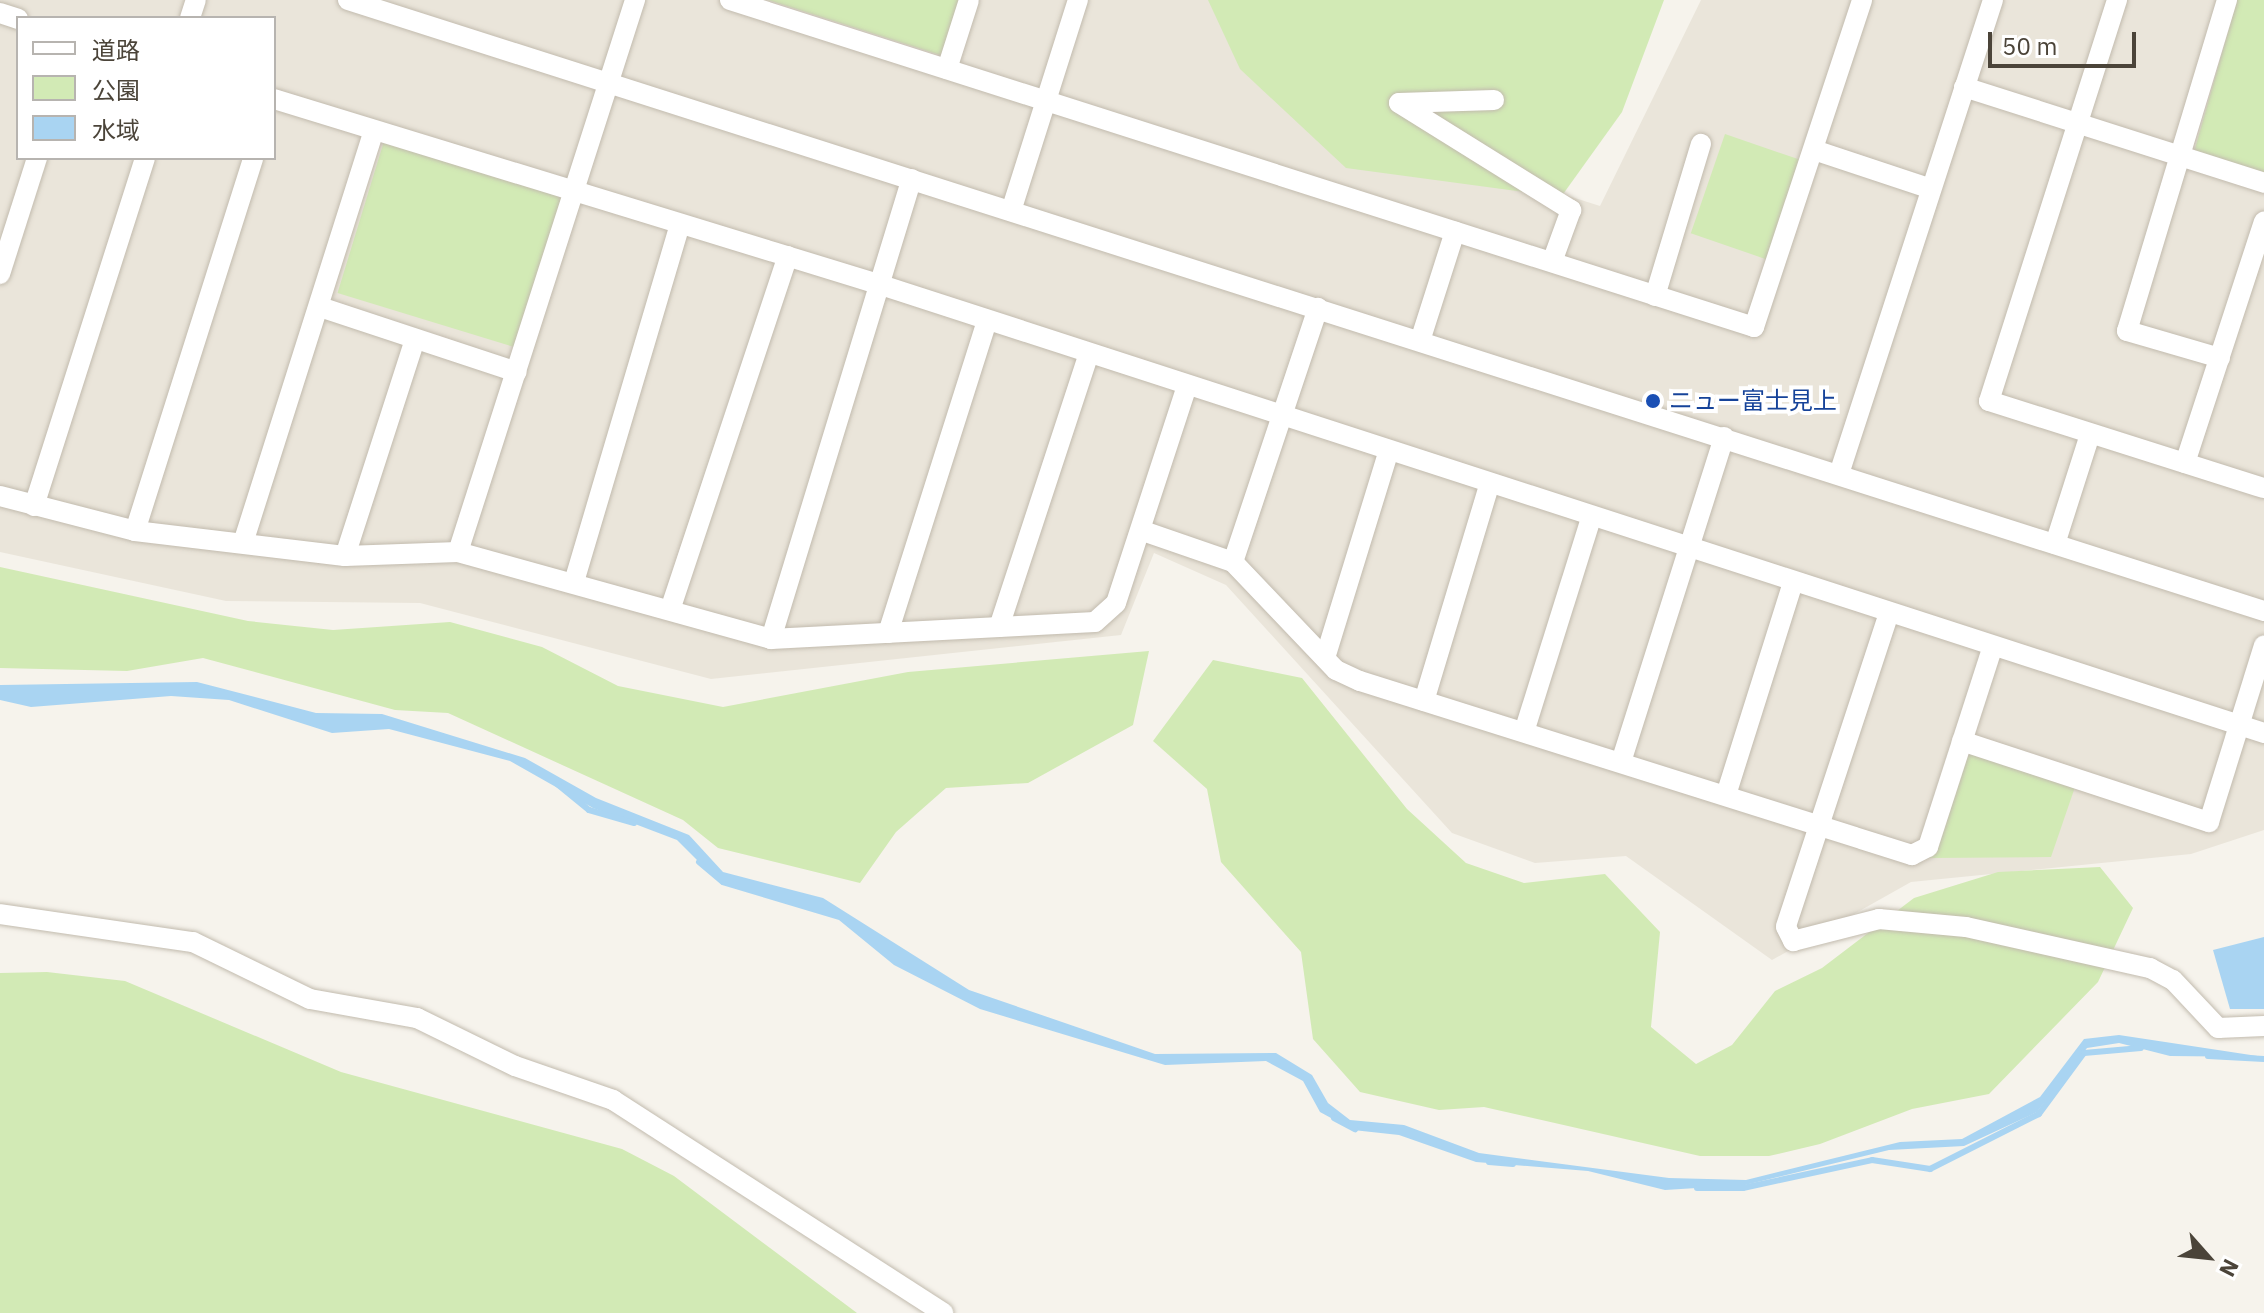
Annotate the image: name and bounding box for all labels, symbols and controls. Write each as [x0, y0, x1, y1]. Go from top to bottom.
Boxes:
legend [16, 16, 276, 160]
scale bar [1992, 16, 2140, 66]
text: 50 m [2002, 30, 2057, 62]
text: 道路 [92, 34, 140, 66]
text: 公園 [92, 74, 140, 106]
text: 水域 [92, 114, 140, 146]
place label: ニュー富士見上 [1669, 387, 1837, 415]
marker: ニュー富士見上 [1644, 392, 1662, 410]
north arrow [2168, 1217, 2248, 1297]
text: N [2213, 1254, 2246, 1282]

